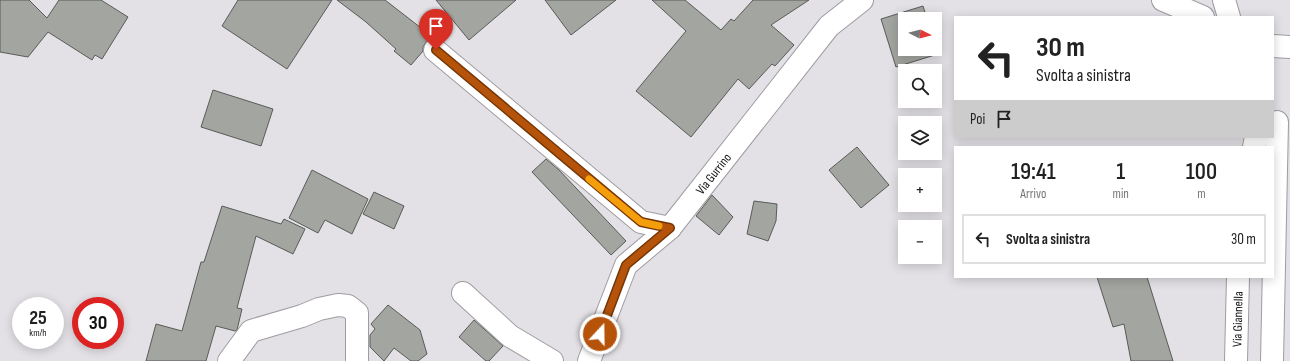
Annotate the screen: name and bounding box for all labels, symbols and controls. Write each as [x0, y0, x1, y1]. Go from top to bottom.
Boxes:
pin [419, 9, 453, 50]
north arrow [898, 12, 942, 56]
map controls [898, 12, 942, 264]
icon: arrive [425, 15, 447, 37]
text: 30 m [1036, 31, 1085, 64]
icon: left [970, 32, 1022, 84]
button: search [898, 64, 942, 108]
text: Svolta a sinistra [1036, 65, 1131, 86]
icon: arrive [993, 108, 1015, 130]
text: Poi [970, 110, 985, 129]
button: layers [898, 116, 942, 160]
street label: Via Gurrino [693, 150, 735, 198]
text: 19:41 [1011, 157, 1056, 186]
text: 1 [1116, 157, 1125, 186]
text: 100 [1186, 157, 1217, 186]
button: + [898, 168, 942, 212]
text: Arrivo [1020, 186, 1046, 202]
text: min [1113, 186, 1129, 202]
text: m [1197, 186, 1206, 202]
button: − [898, 220, 942, 264]
icon: left [972, 228, 994, 250]
text: Svolta a sinistra [1006, 230, 1090, 249]
text: 30 m [1231, 230, 1256, 249]
street label: Via Giannella [1229, 291, 1247, 347]
speed limit sign: 30 [72, 297, 124, 349]
text: 25 [29, 306, 47, 330]
position arrow [579, 313, 621, 355]
text: km/h [29, 327, 47, 339]

